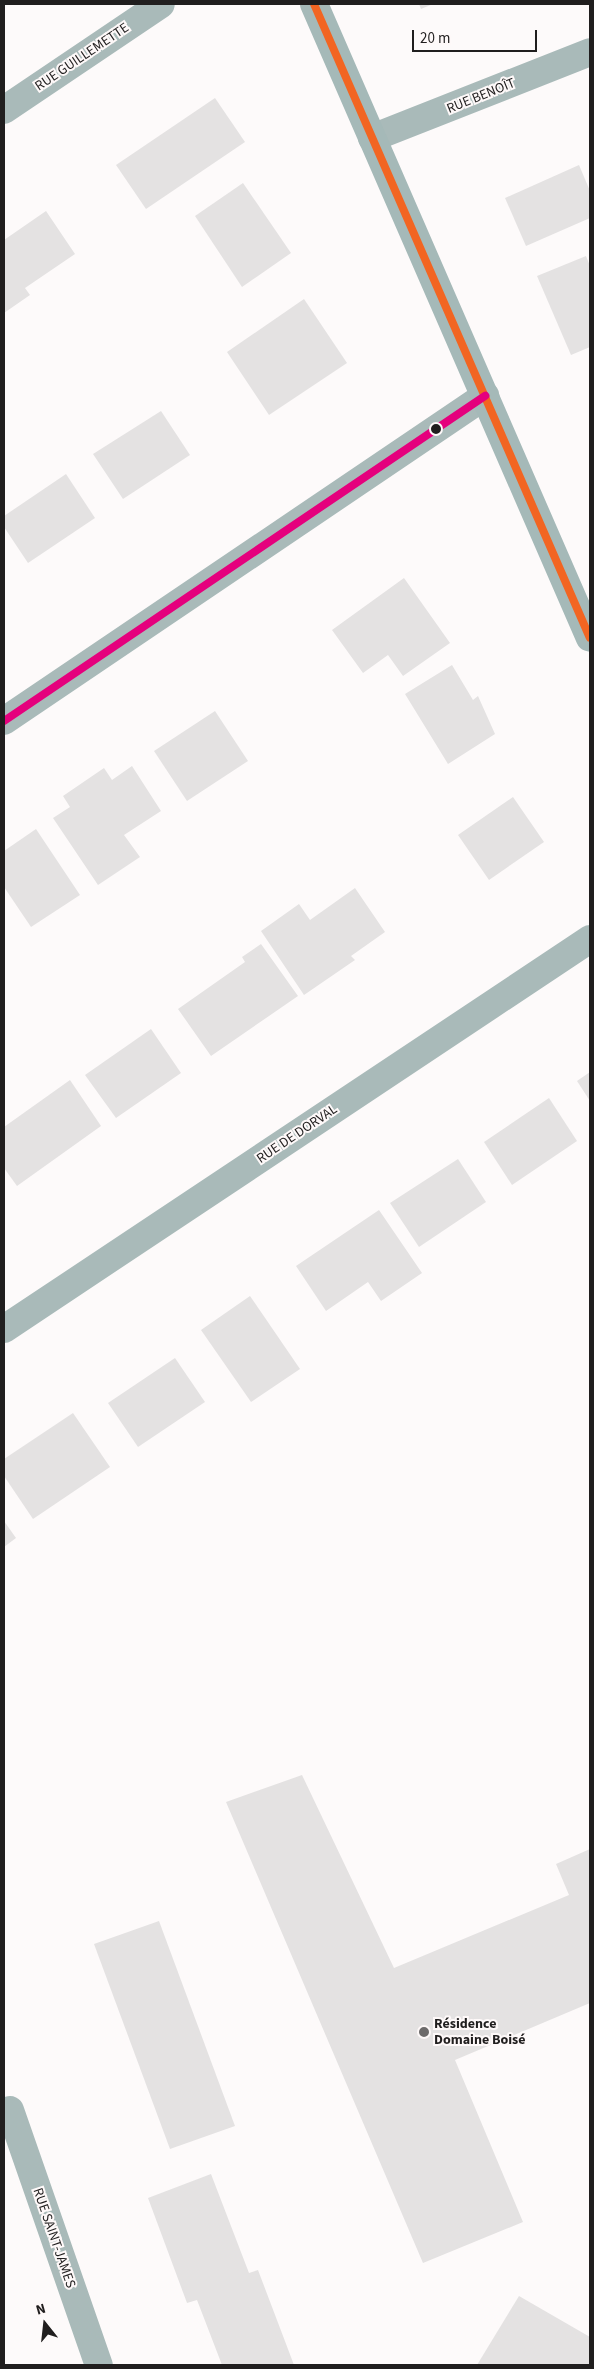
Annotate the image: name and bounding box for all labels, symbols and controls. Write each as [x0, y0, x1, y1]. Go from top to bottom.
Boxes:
street label: RUE GUILLEMETTE [32, 19, 132, 95]
scale bar [414, 20, 539, 52]
text: 20 m [420, 28, 450, 49]
street label: RUE BENOÎT [444, 75, 518, 117]
unlabelled marker [431, 424, 441, 434]
street label: RUE DE DORVAL [254, 1101, 340, 1167]
place label: Résidence Domaine Boisé [434, 2016, 526, 2048]
marker: Résidence Domaine Boisé [418, 2026, 430, 2038]
street label: RUE SAINT-JAMES [29, 2186, 79, 2290]
north arrow [20, 2299, 70, 2349]
text: N [34, 2299, 48, 2320]

